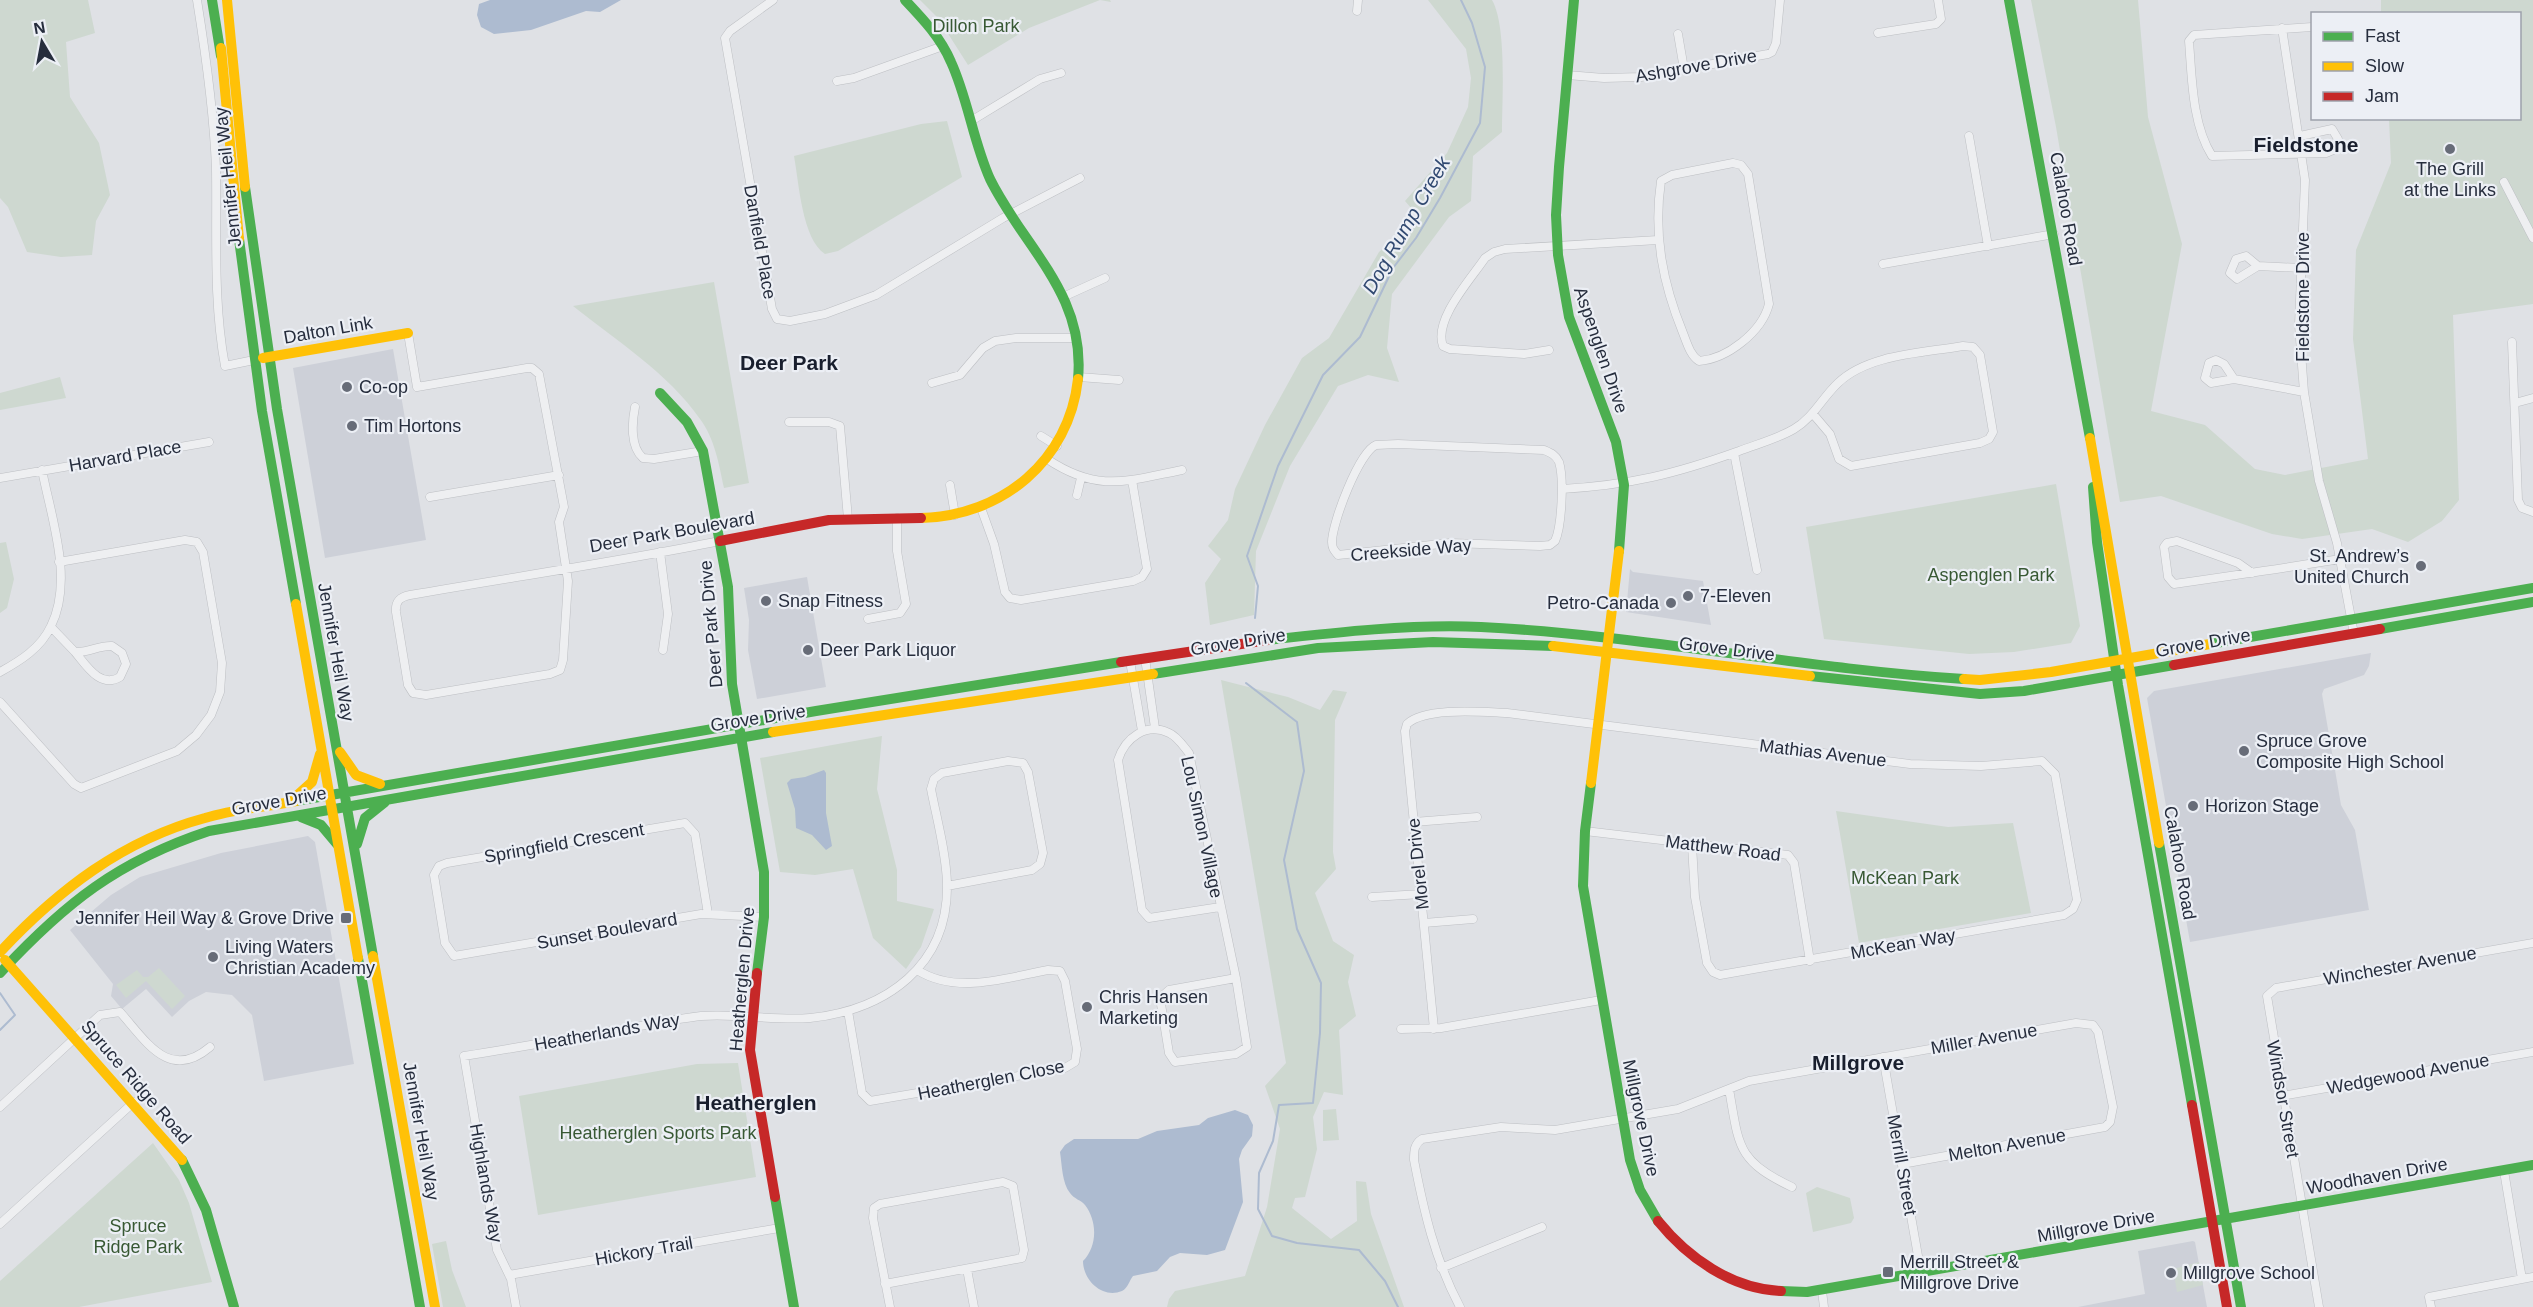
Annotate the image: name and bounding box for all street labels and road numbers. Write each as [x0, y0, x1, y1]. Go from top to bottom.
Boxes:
street label: Ashgrove Drive [1634, 45, 1758, 87]
street label: Jennifer Heil Way [211, 106, 245, 248]
street label: Calahoo Road [2046, 151, 2086, 267]
street label: Danfield Place [740, 183, 780, 301]
street label: Fieldstone Drive [2293, 232, 2313, 362]
street label: Aspenglen Drive [1570, 284, 1632, 416]
street label: Dalton Link [282, 312, 375, 348]
street label: Harvard Place [67, 436, 183, 476]
street label: Deer Park Boulevard [588, 508, 756, 556]
street label: Creekside Way [1350, 535, 1472, 565]
street label: Deer Park Drive [695, 559, 727, 689]
street label: Jennifer Heil Way [314, 581, 358, 723]
street label: Grove Drive [1189, 625, 1287, 659]
street label: Grove Drive [2154, 625, 2252, 661]
street label: Grove Drive [1678, 633, 1776, 665]
street label: Grove Drive [709, 701, 807, 735]
street label: Mathias Avenue [1758, 735, 1888, 771]
street label: Lou Simon Village [1177, 754, 1227, 900]
street label: Grove Drive [230, 783, 328, 819]
street label: Calahoo Road [2160, 805, 2200, 921]
street label: Morel Drive [1403, 817, 1433, 911]
street label: Springfield Crescent [482, 819, 646, 867]
street label: Matthew Road [1664, 831, 1782, 865]
street label: Heatherglen Drive [726, 906, 758, 1052]
street label: Sunset Boulevard [535, 909, 679, 953]
street label: McKean Way [1849, 925, 1957, 963]
street label: Winchester Avenue [2322, 943, 2478, 989]
street label: Heatherlands Way [533, 1009, 681, 1055]
street label: Spruce Ridge Road [77, 1016, 195, 1148]
street label: Miller Avenue [1929, 1020, 2039, 1058]
street label: Windsor Street [2263, 1039, 2303, 1159]
street label: Wedgewood Avenue [2325, 1050, 2491, 1098]
street label: Heatherglen Close [916, 1056, 1066, 1104]
street label: Millgrove Drive [1619, 1058, 1663, 1178]
street label: Jennifer Heil Way [399, 1060, 443, 1202]
street label: Merrill Street [1883, 1113, 1921, 1217]
street label: Highlands Way [466, 1122, 506, 1244]
street label: Melton Avenue [1947, 1125, 2067, 1165]
street label: Woodhaven Drive [2305, 1154, 2449, 1198]
street label: Millgrove Drive [2036, 1206, 2156, 1246]
street label: Hickory Trail [594, 1233, 694, 1269]

